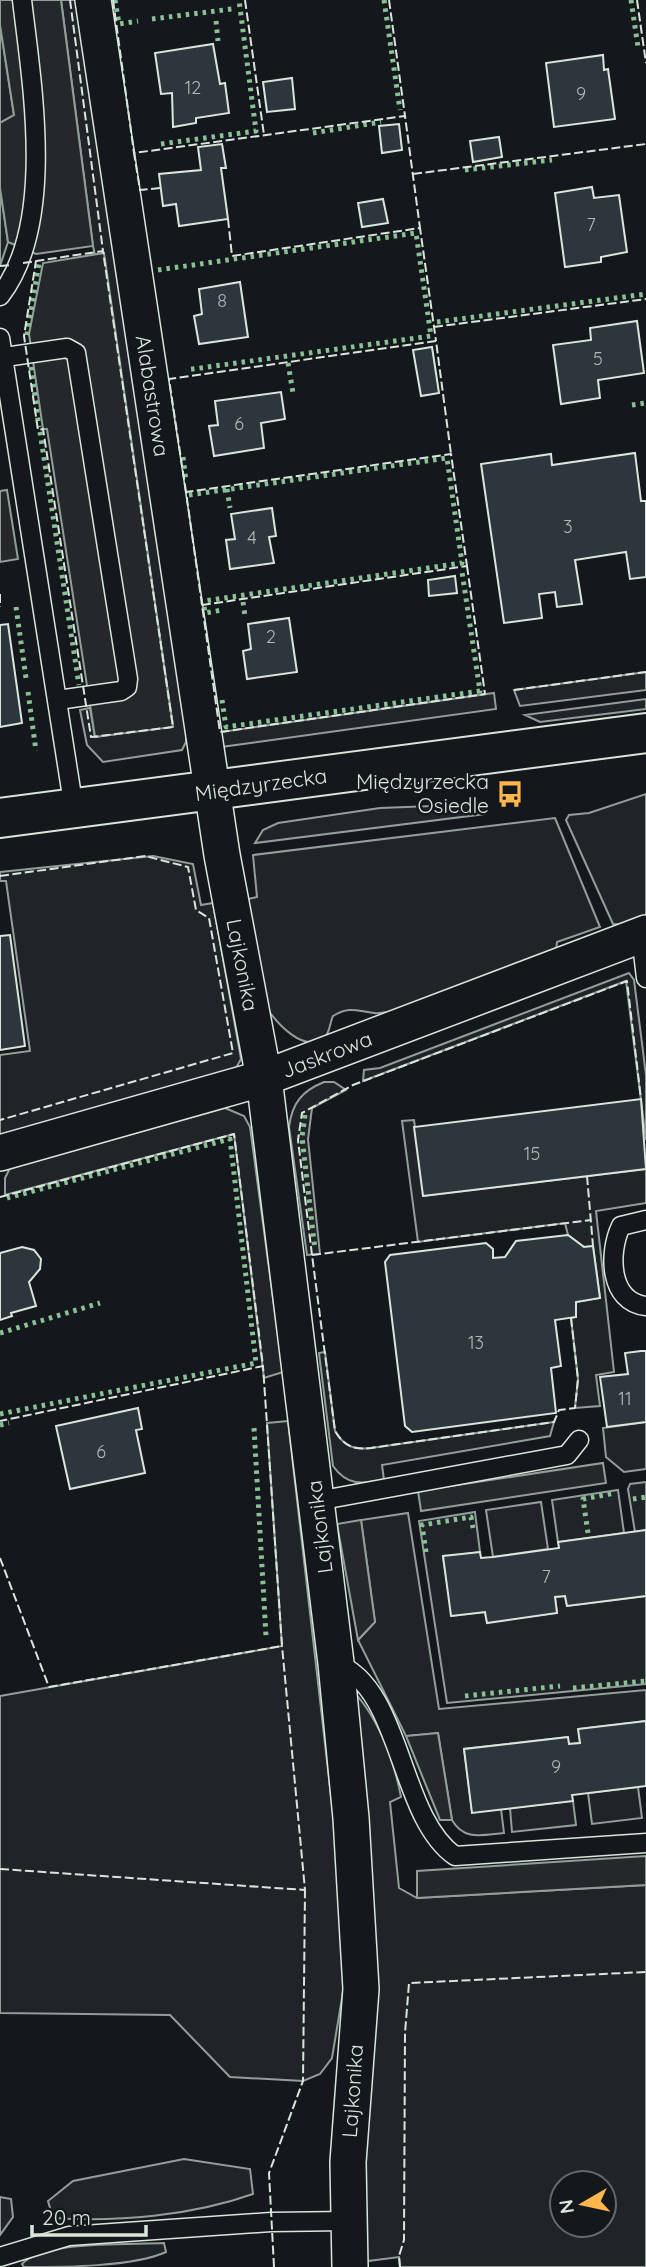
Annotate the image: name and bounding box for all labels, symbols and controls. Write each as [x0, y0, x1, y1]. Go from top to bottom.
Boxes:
house number: 12 [185, 76, 201, 99]
house number: 9 [576, 82, 586, 105]
house number: 7 [586, 213, 596, 236]
house number: 8 [217, 289, 227, 312]
street label: Alabastrowa [131, 333, 175, 458]
house number: 5 [593, 347, 603, 370]
house number: 6 [234, 412, 244, 435]
house number: 3 [563, 515, 573, 538]
house number: 4 [247, 526, 257, 549]
house number: 2 [266, 625, 276, 648]
street label: Międzyrzecka [193, 762, 329, 806]
place label: Międzyrzecka Osiedle [356, 768, 489, 818]
bus stop icon: Międzyrzecka Osiedle [495, 779, 525, 809]
street label: Lajkonika [221, 916, 265, 1013]
street label: Jaskrowa [278, 1025, 376, 1083]
house number: 15 [524, 1142, 540, 1165]
house number: 13 [468, 1331, 484, 1354]
house number: 11 [618, 1387, 632, 1410]
house number: 6 [96, 1440, 106, 1463]
street label: Lajkonika [300, 1479, 338, 1575]
house number: 7 [541, 1565, 551, 1588]
house number: 9 [551, 1755, 561, 1778]
street label: Lajkonika [336, 2043, 368, 2138]
north arrow [548, 2169, 618, 2239]
scale bar [32, 2194, 145, 2238]
text: N [553, 2198, 579, 2215]
text: 20 m [42, 2204, 91, 2230]

